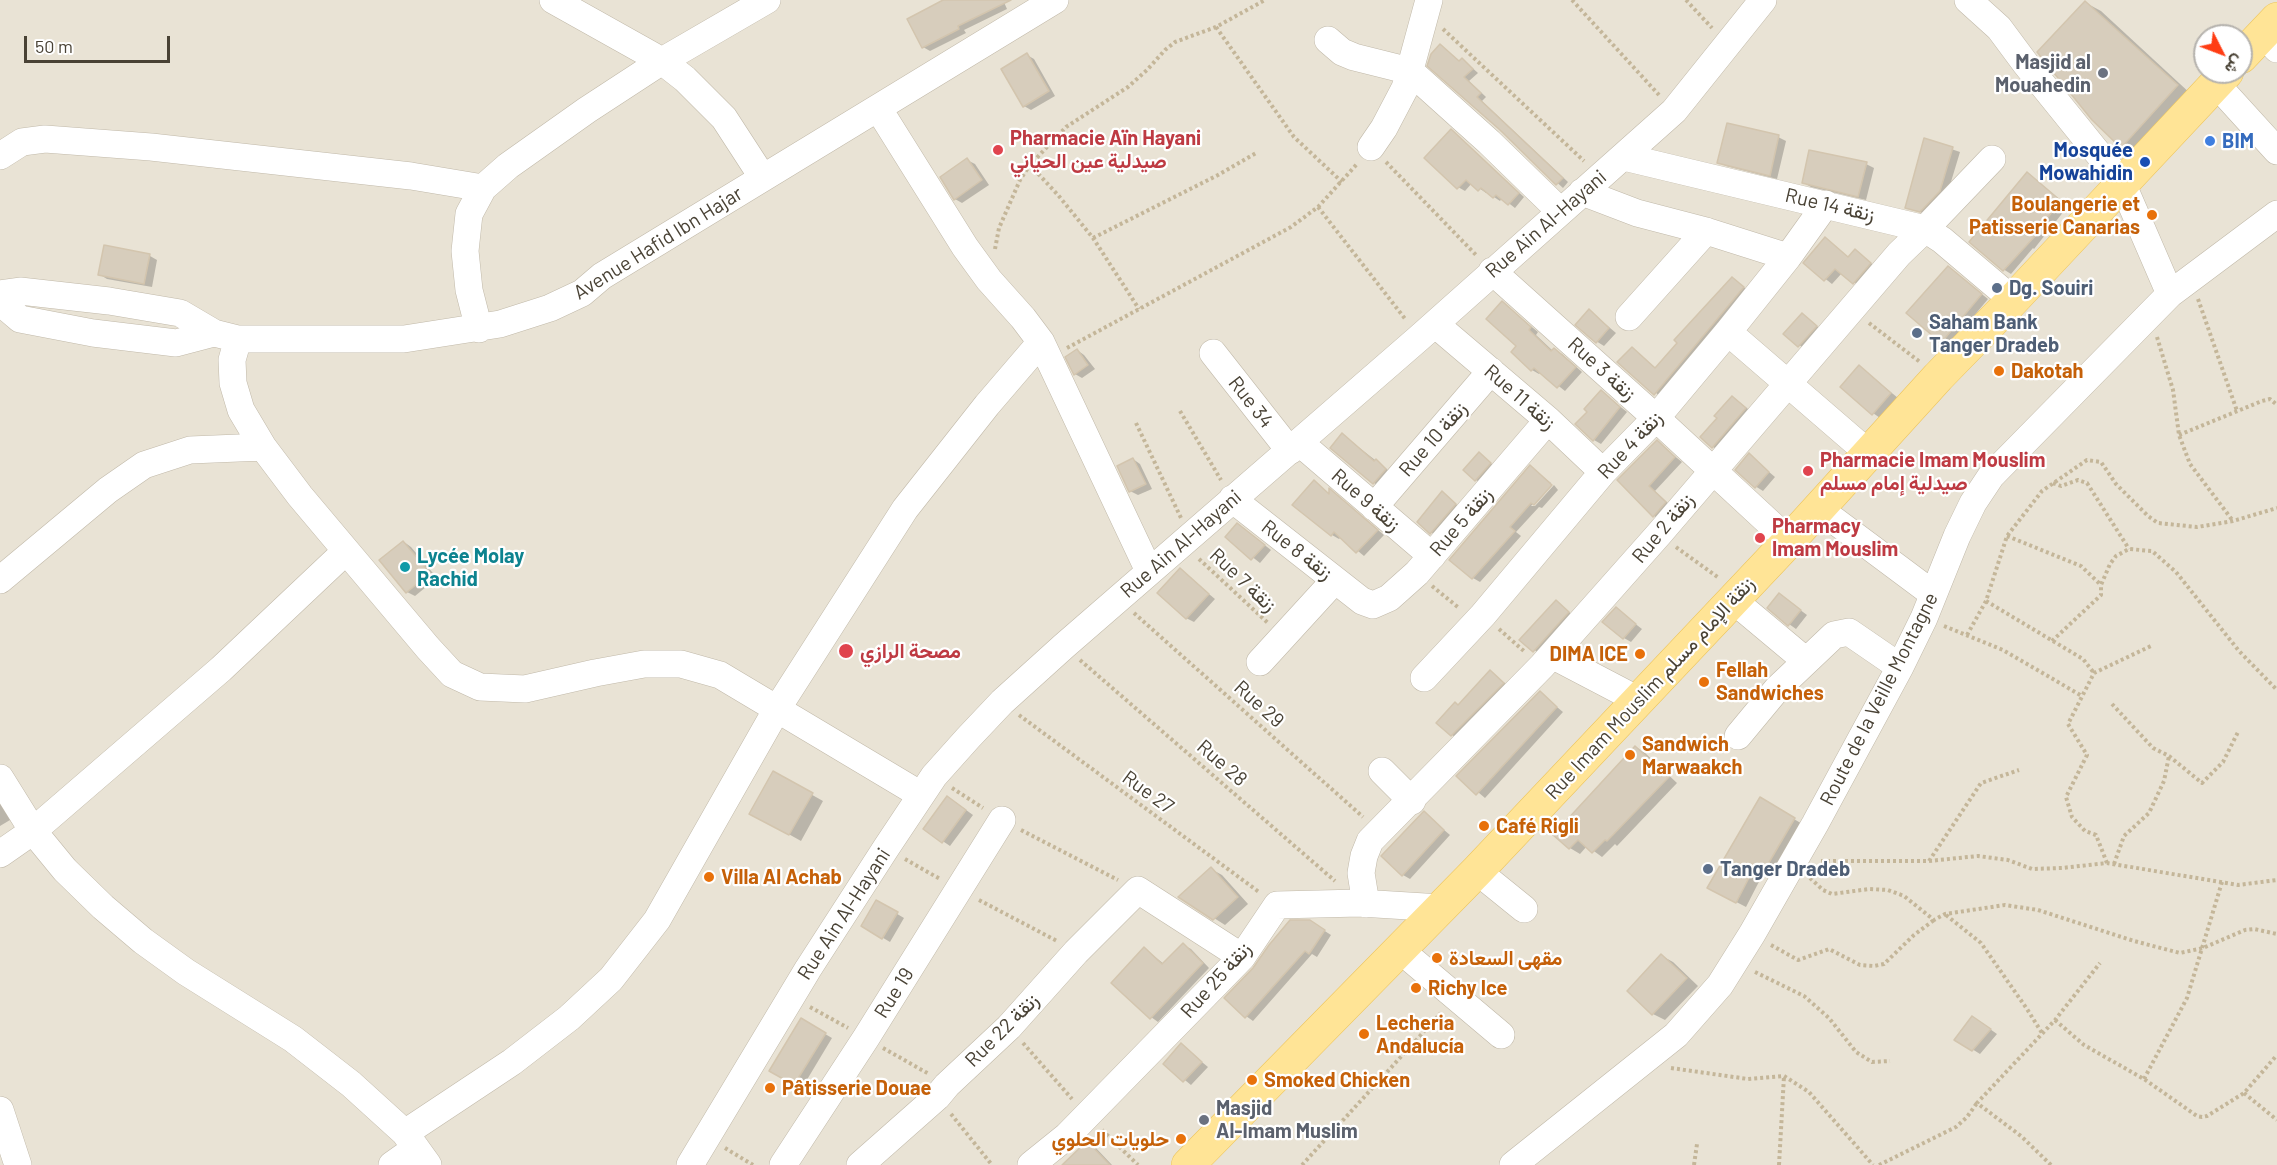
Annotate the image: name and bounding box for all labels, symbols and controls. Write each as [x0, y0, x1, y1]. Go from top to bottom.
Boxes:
scale bar [27, 24, 172, 62]
north arrow [2193, 24, 2253, 84]
text: 50 m [35, 35, 73, 57]
place label: Masjid al Mouahedin [1995, 50, 2091, 97]
text: ش [2222, 52, 2249, 79]
marker: Masjid al Mouahedin [2096, 66, 2110, 80]
place label: Pharmacie Aïn Hayani صيدلية عين الحياني [1010, 126, 1201, 173]
place label: BIM [2222, 129, 2254, 153]
marker: BIM [2203, 134, 2217, 148]
place label: Mosquée Mowahidin [2039, 138, 2133, 185]
marker: Pharmacie Aïn Hayani صيدلية عين الحياني [991, 143, 1005, 157]
marker: Mosquée Mowahidin [2138, 155, 2152, 169]
street label: Rue Ain Al-Hayani [1481, 165, 1611, 283]
street label: Avenue Hafid Ibn Hajar [569, 181, 747, 305]
street label: Rue 14 زنقة [1783, 183, 1877, 227]
place label: Boulangerie et Patisserie Canarias [1969, 192, 2140, 239]
marker: Boulangerie et Patisserie Canarias [2145, 208, 2159, 222]
place label: Dg. Souiri [2009, 276, 2093, 300]
marker: Dg. Souiri [1990, 281, 2004, 295]
place label: Saham Bank Tanger Dradeb [1929, 310, 2059, 357]
marker: Saham Bank Tanger Dradeb [1910, 326, 1924, 340]
street label: Rue 3 زنقة [1563, 332, 1641, 406]
street label: Rue 11 زنقة [1479, 359, 1561, 435]
place label: Dakotah [2011, 359, 2084, 383]
marker: Dakotah [1992, 364, 2006, 378]
street label: Rue 34 [1223, 371, 1279, 433]
street label: Rue 10 زنقة [1394, 397, 1472, 481]
street label: Rue 4 زنقة [1593, 406, 1667, 484]
place label: Pharmacie Imam Mouslim صيدلية إمام مسلم [1820, 448, 2045, 495]
street label: Rue 9 زنقة [1327, 464, 1405, 536]
marker: Pharmacie Imam Mouslim صيدلية إمام مسلم [1801, 464, 1815, 478]
street label: Rue 5 زنقة [1425, 483, 1497, 561]
street label: Rue Ain Al-Hayani [1116, 485, 1246, 603]
street label: Rue 2 زنقة [1627, 488, 1699, 568]
place label: Pharmacy Imam Mouslim [1772, 514, 1898, 561]
street label: Rue 8 زنقة [1257, 515, 1337, 585]
marker: Pharmacy Imam Mouslim [1753, 531, 1767, 545]
street label: Rue 7 زنقة [1205, 543, 1281, 617]
place label: Lycée Molay Rachid [417, 544, 524, 591]
marker: Lycée Molay Rachid [398, 560, 412, 574]
street label: Rue Imam Mouslim زنقة الإمام مسلم [1540, 572, 1760, 804]
street label: Route de la Veille Montagne [1815, 589, 1943, 809]
place label: مصحة الرازي [860, 639, 961, 663]
marker: مصحة الرازي [837, 642, 855, 660]
place label: DIMA ICE [1550, 642, 1628, 666]
marker: DIMA ICE [1633, 647, 1647, 661]
place label: Fellah Sandwiches [1716, 658, 1824, 705]
street label: Rue 29 [1229, 675, 1289, 733]
marker: Fellah Sandwiches [1697, 675, 1711, 689]
place label: Sandwich Marwaakch [1642, 732, 1742, 779]
street label: Rue 28 [1192, 735, 1252, 791]
marker: Sandwich Marwaakch [1623, 748, 1637, 762]
street label: Rue 27 [1118, 765, 1178, 819]
place label: Café Rigli [1496, 814, 1579, 838]
marker: Café Rigli [1477, 819, 1491, 833]
street label: Rue Ain Al-Hayani [792, 843, 896, 985]
place label: Tanger Dradeb [1720, 857, 1850, 881]
marker: Tanger Dradeb [1701, 862, 1715, 876]
place label: Villa Al Achab [721, 865, 842, 889]
marker: Villa Al Achab [702, 870, 716, 884]
street label: Rue 25 زنقة [1176, 937, 1256, 1023]
place label: مقهى السعادة [1449, 946, 1562, 970]
marker: مقهى السعادة [1430, 951, 1444, 965]
street label: Rue 19 [869, 963, 919, 1023]
place label: Richy Ice [1428, 976, 1507, 1000]
marker: Richy Ice [1409, 981, 1423, 995]
street label: Rue 22 زنقة [960, 988, 1044, 1072]
place label: Lecheria Andalucía [1376, 1011, 1464, 1058]
marker: Lecheria Andalucía [1357, 1027, 1371, 1041]
place label: Smoked Chicken [1264, 1068, 1410, 1092]
marker: Smoked Chicken [1245, 1073, 1259, 1087]
place label: Pâtisserie Douae [782, 1076, 931, 1100]
marker: Pâtisserie Douae [763, 1081, 777, 1095]
place label: Masjid Al-Imam Muslim [1216, 1096, 1358, 1143]
marker: Masjid Al-Imam Muslim [1197, 1113, 1211, 1127]
place label: حلويات الحلوي [1052, 1127, 1169, 1151]
marker: حلويات الحلوي [1174, 1132, 1188, 1146]

